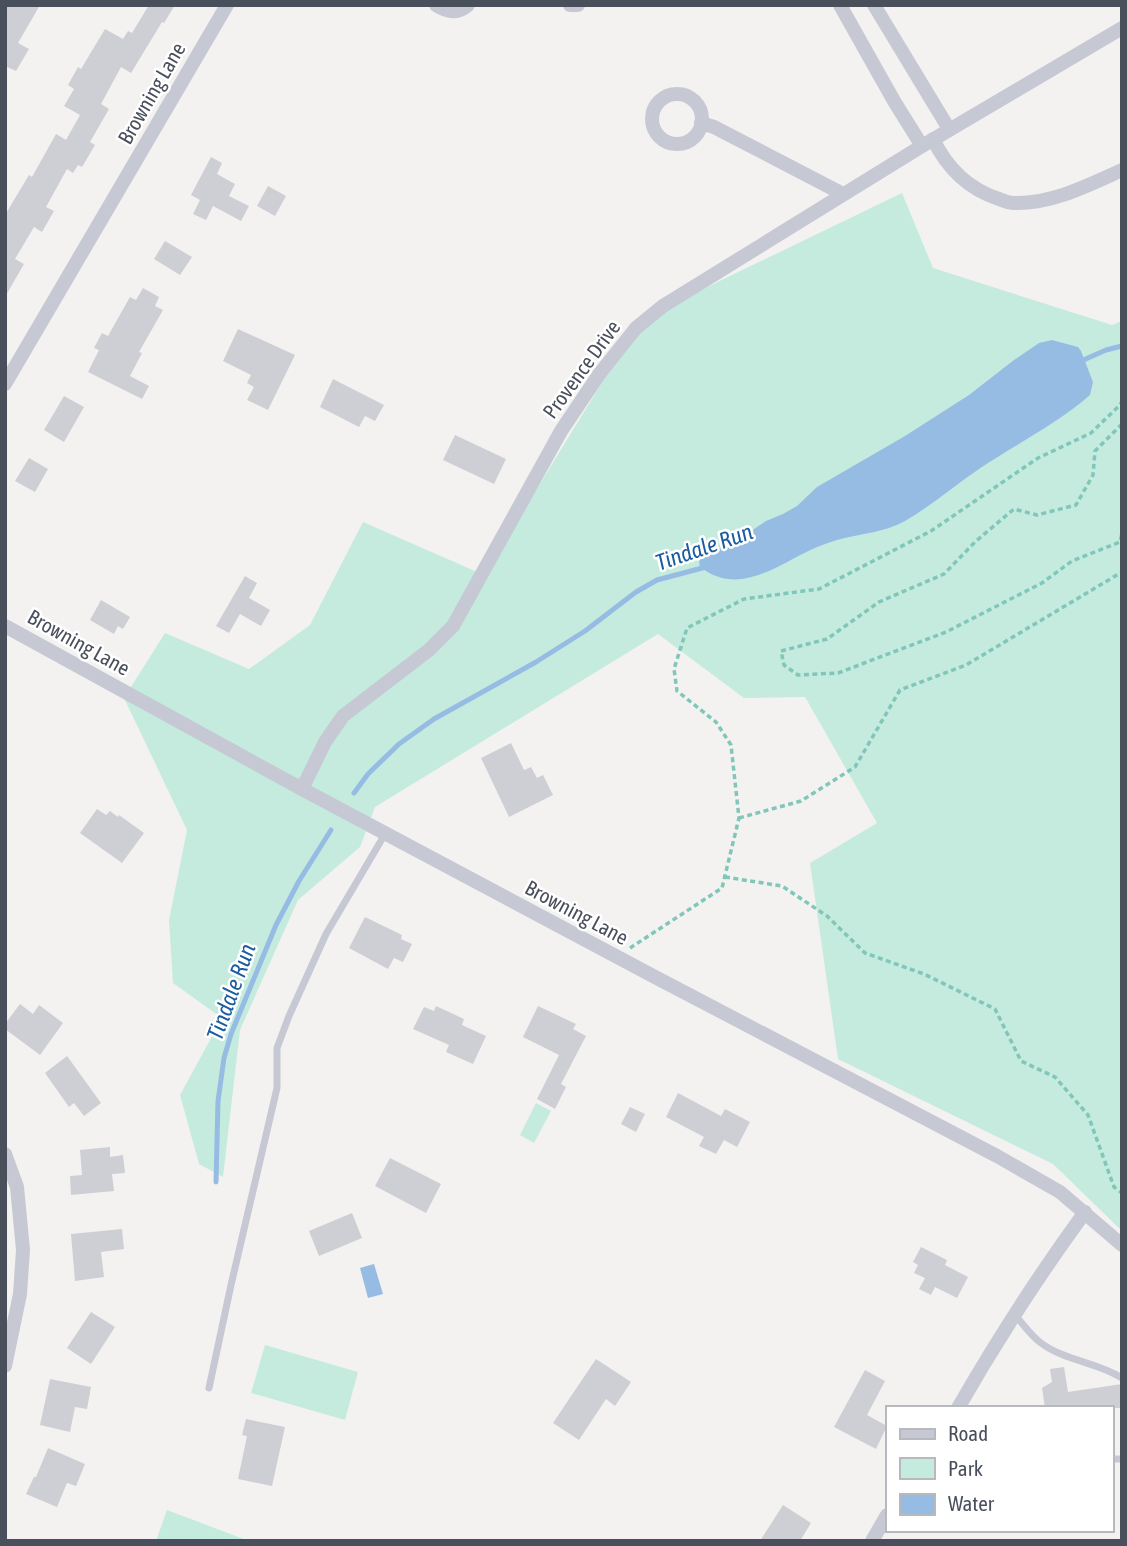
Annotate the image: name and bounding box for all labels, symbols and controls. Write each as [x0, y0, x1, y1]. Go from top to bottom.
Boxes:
street label: Browning Lane [112, 38, 190, 148]
street label: Provence Drive [537, 315, 625, 423]
water label: Tindale Run [652, 518, 756, 576]
street label: Browning Lane [24, 604, 134, 680]
street label: Browning Lane [521, 875, 633, 949]
water label: Tindale Run [202, 940, 260, 1044]
legend [886, 1406, 1113, 1532]
text: Road [948, 1421, 988, 1445]
text: Park [948, 1456, 983, 1480]
text: Water [948, 1491, 995, 1515]

